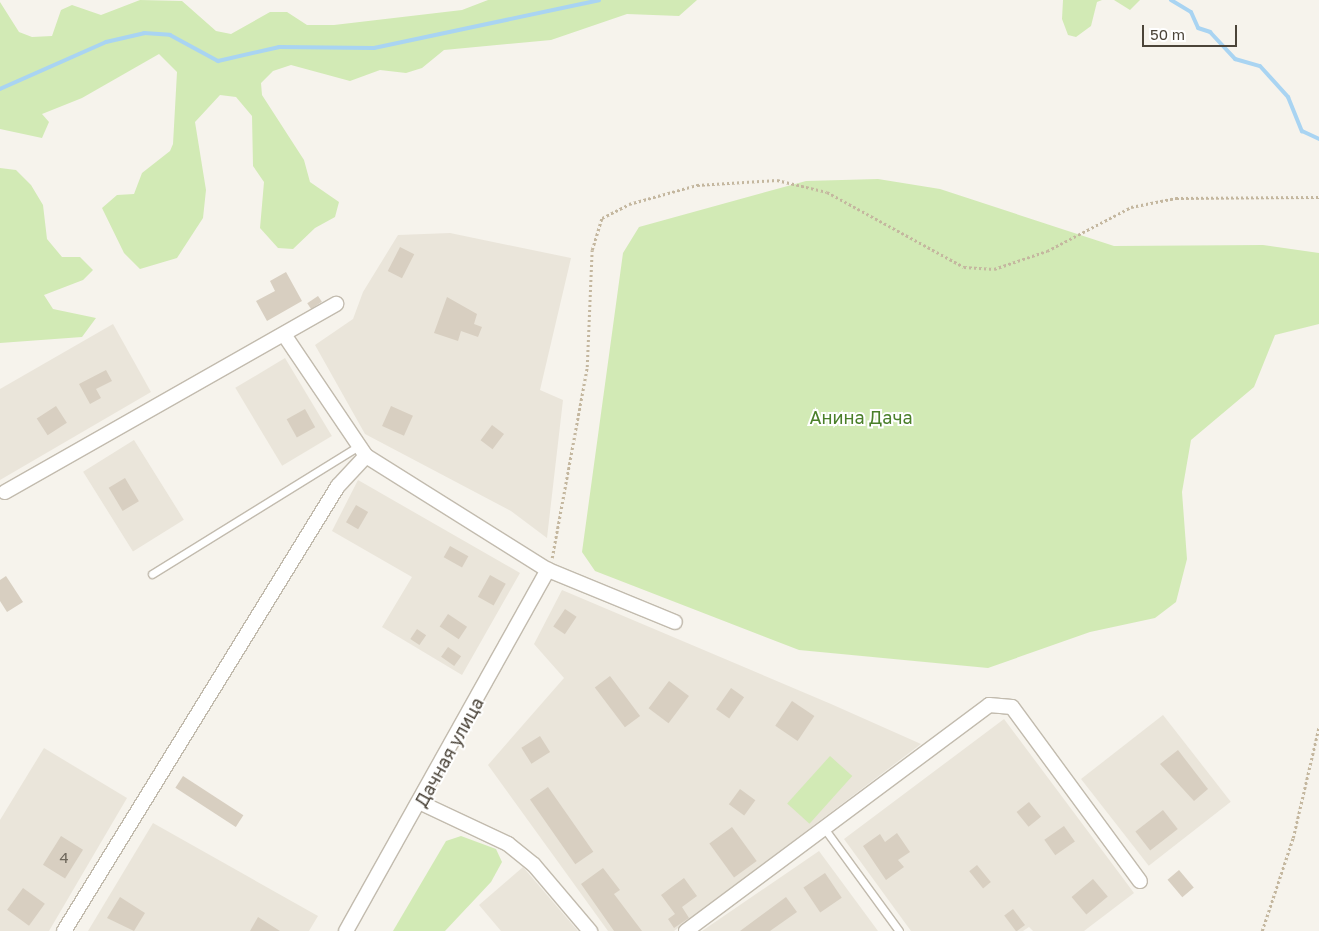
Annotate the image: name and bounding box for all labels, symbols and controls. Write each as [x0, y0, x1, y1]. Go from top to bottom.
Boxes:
scale bar [1144, 15, 1239, 47]
text: 50 m [1150, 25, 1185, 43]
park label: Анина Дача [809, 406, 913, 428]
street label: Дачная улица [410, 693, 488, 811]
house number: 4 [59, 849, 69, 867]

